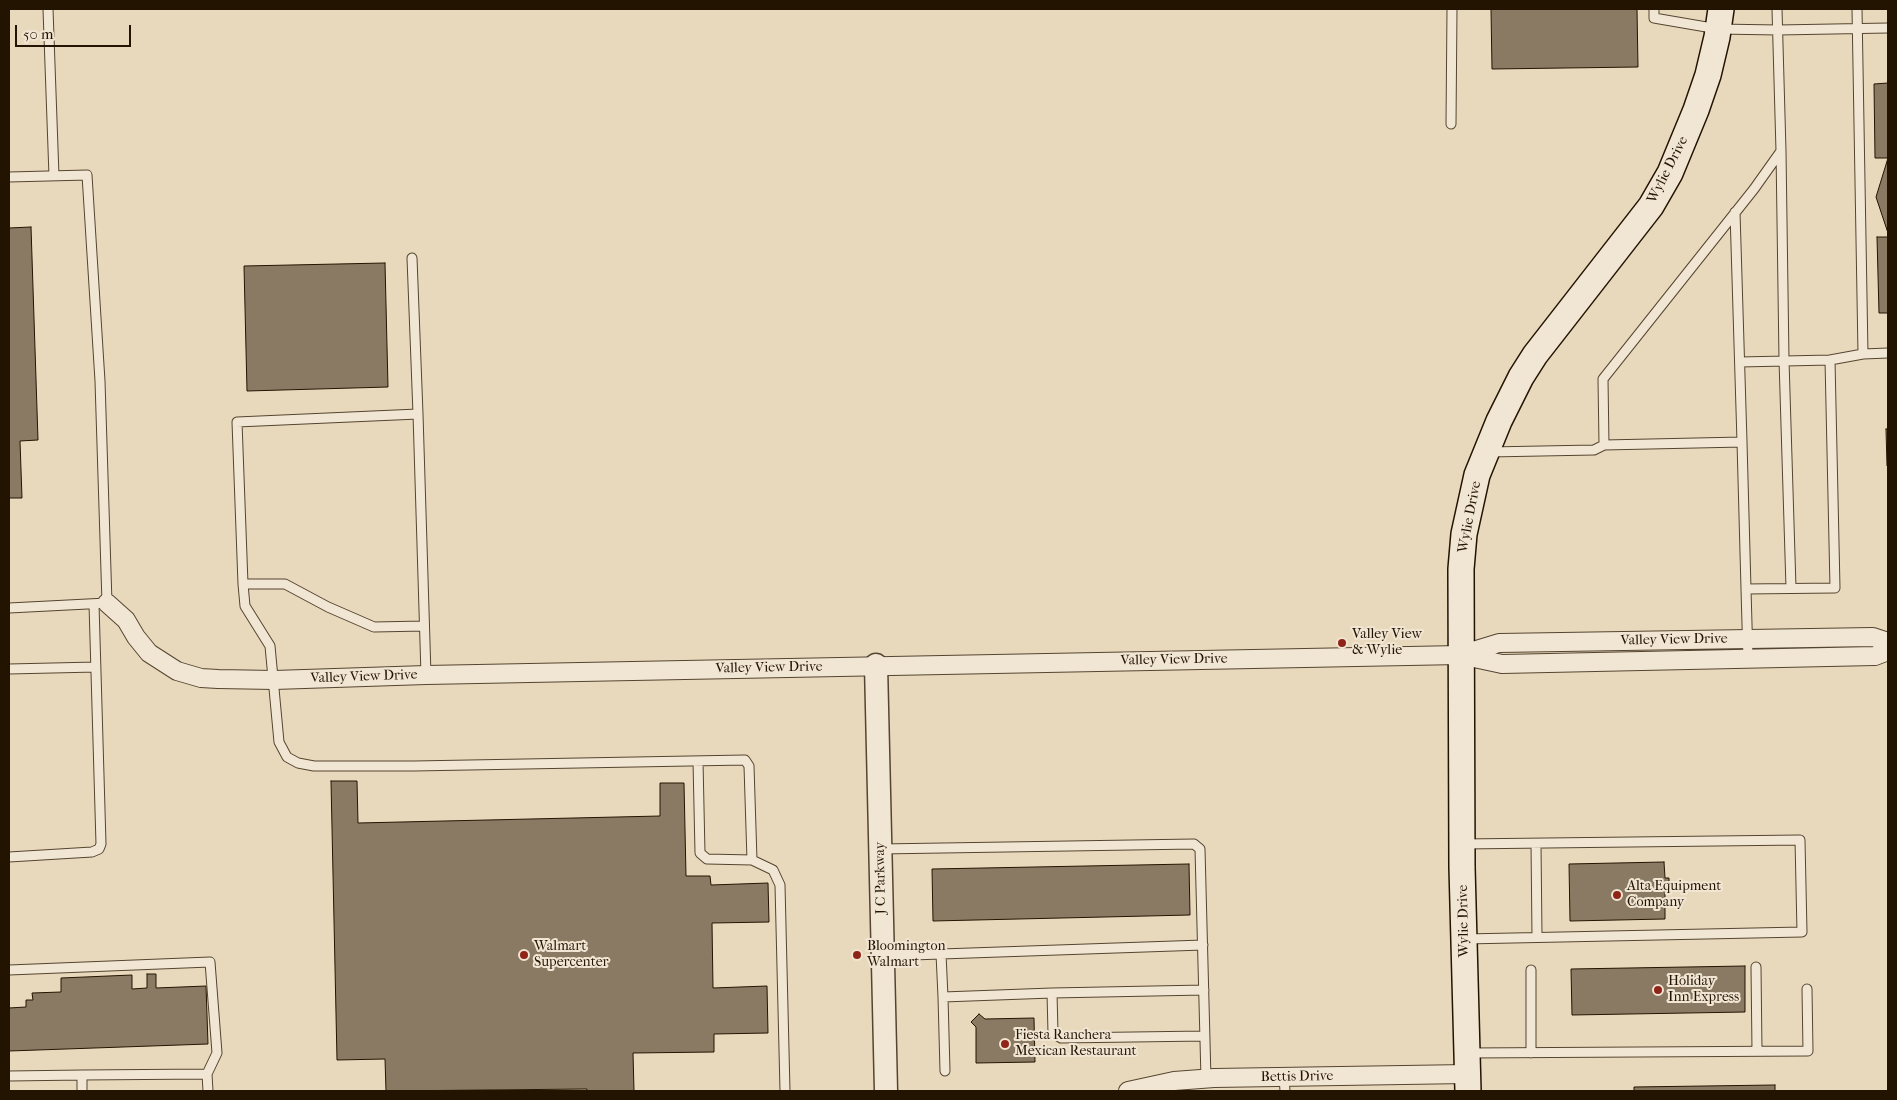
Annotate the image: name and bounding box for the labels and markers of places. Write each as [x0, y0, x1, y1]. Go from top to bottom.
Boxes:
place label: Valley View & Wylie [1352, 627, 1422, 660]
marker: Valley View & Wylie [1336, 637, 1348, 649]
place label: Alta Equipment Company [1627, 879, 1721, 912]
marker: Alta Equipment Company [1611, 889, 1623, 901]
place label: Walmart Supercenter [534, 939, 609, 972]
place label: Bloomington Walmart [867, 939, 946, 972]
marker: Walmart Supercenter [518, 949, 530, 961]
marker: Bloomington Walmart [851, 949, 863, 961]
place label: Holiday Inn Express [1668, 974, 1739, 1006]
marker: Holiday Inn Express [1652, 984, 1664, 996]
place label: Fiesta Ranchera Mexican Restaurant [1015, 1028, 1136, 1060]
marker: Fiesta Ranchera Mexican Restaurant [999, 1038, 1011, 1050]

